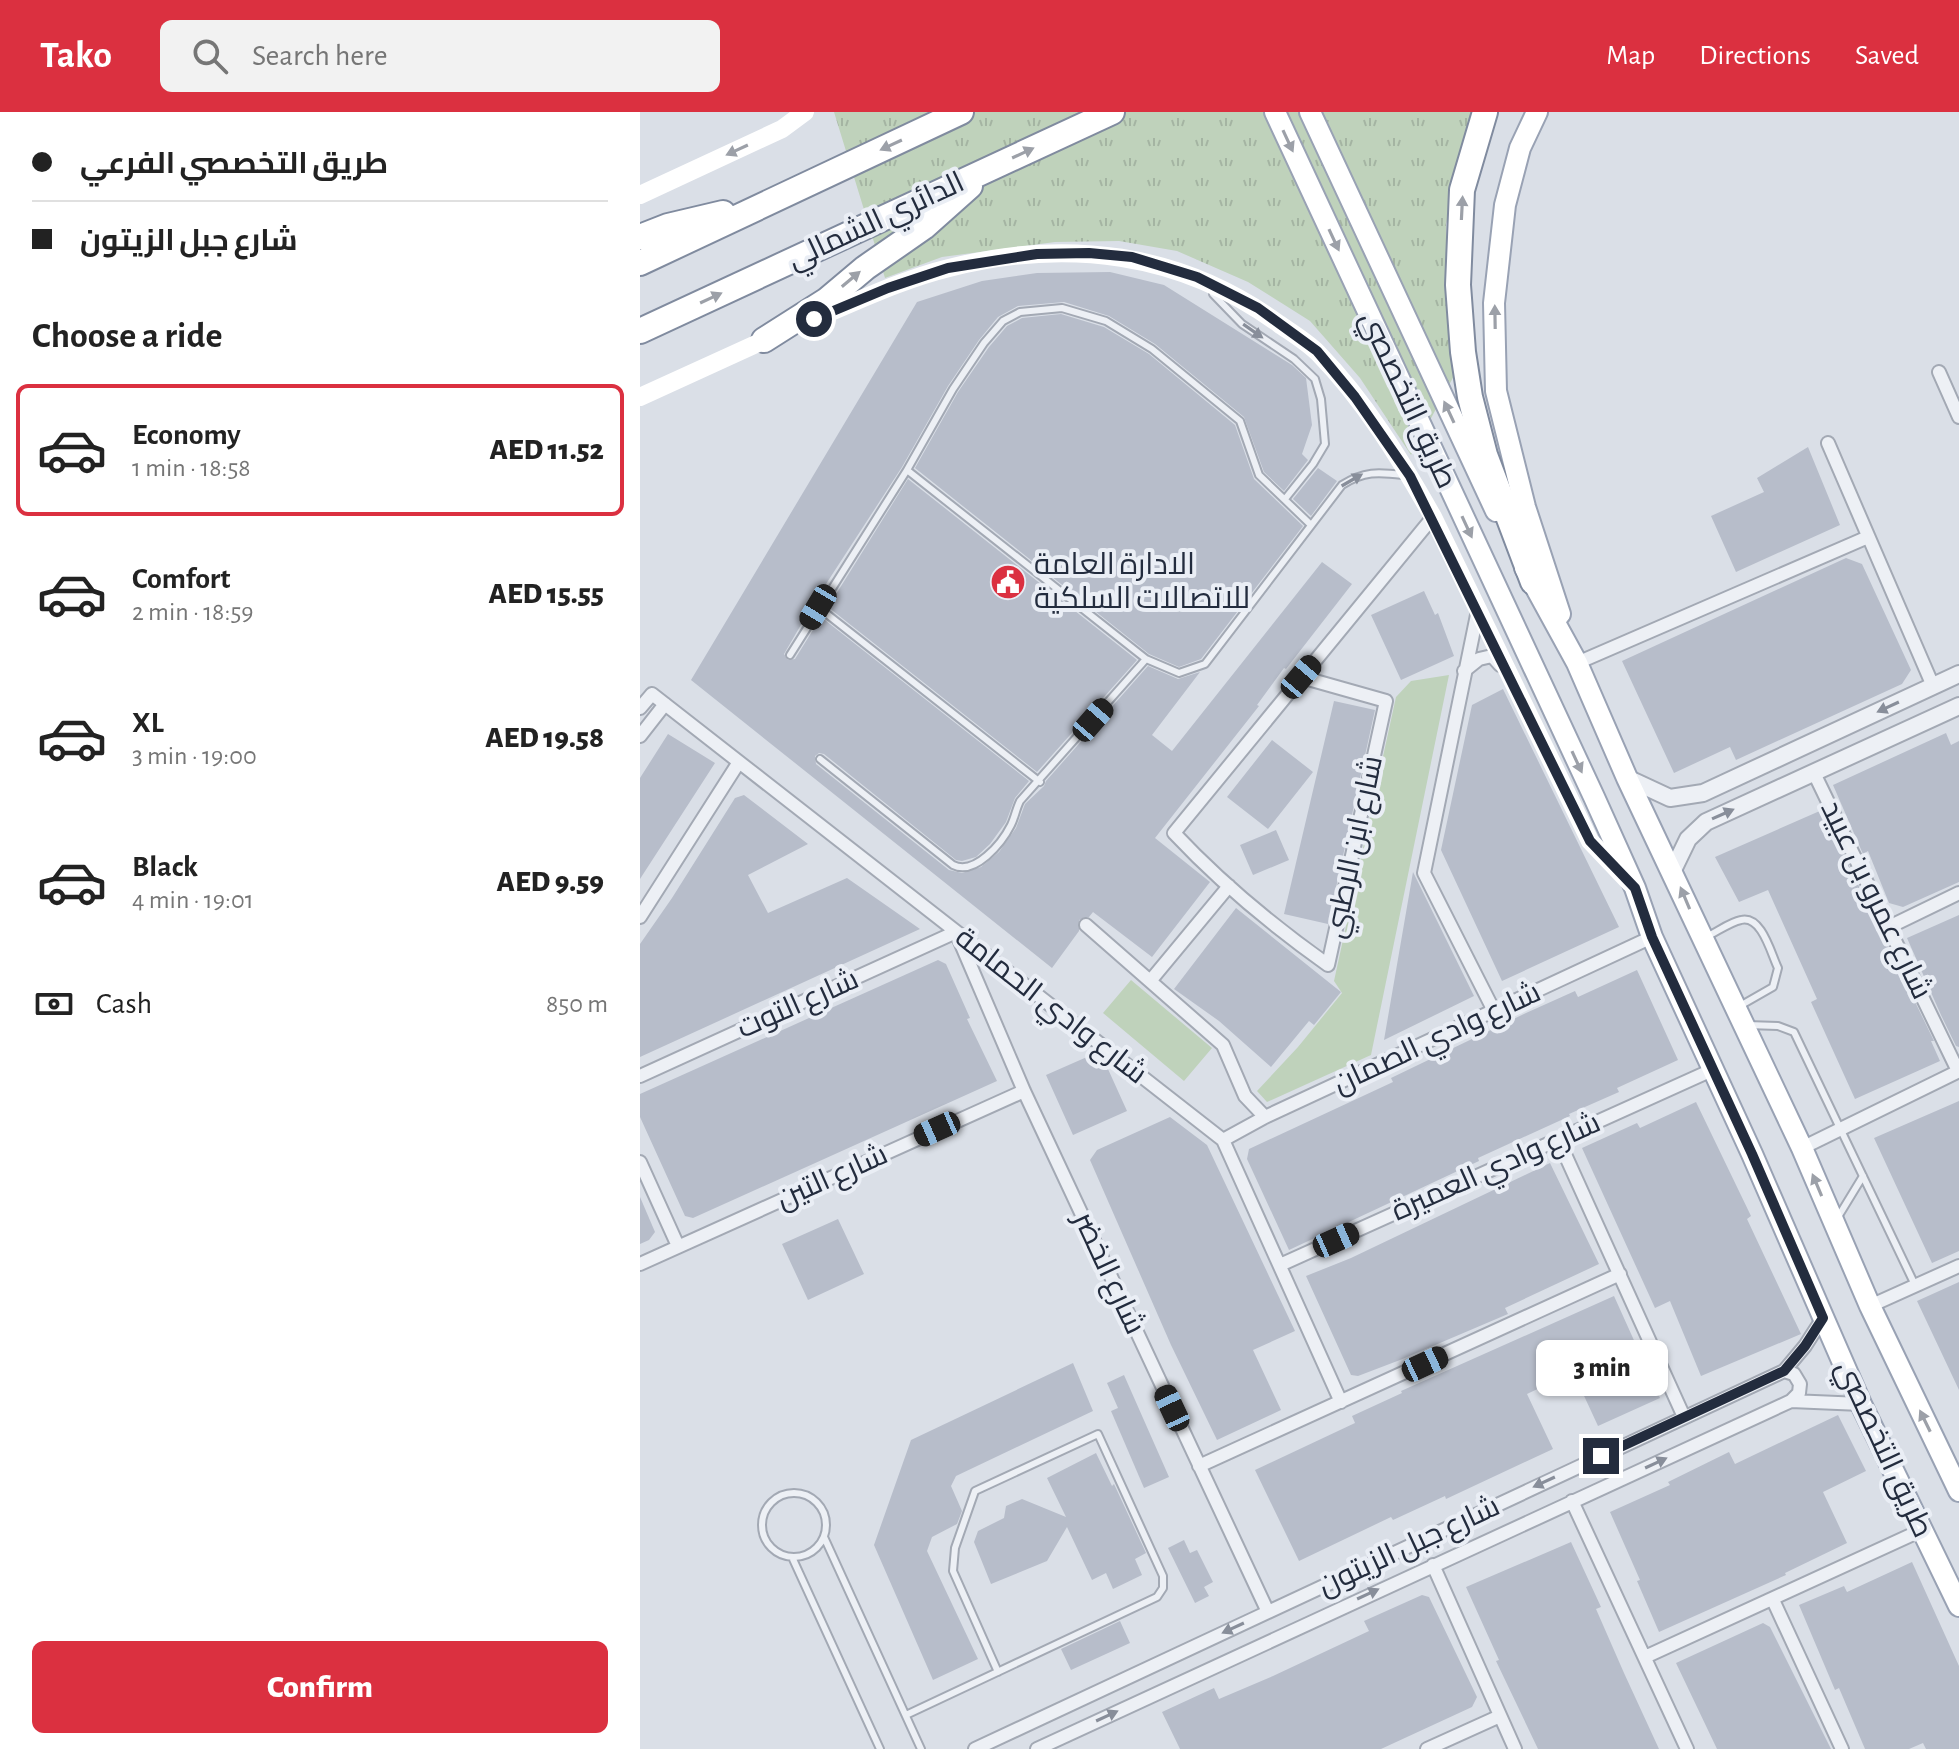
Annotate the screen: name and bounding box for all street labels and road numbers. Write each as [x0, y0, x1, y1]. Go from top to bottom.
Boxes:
street label: الدائري الشمالي [783, 167, 972, 281]
street label: طريق التخصصي [1349, 307, 1462, 495]
street label: شارع ابن الرطبي [1320, 753, 1395, 943]
street label: شارع عمرو بن عبيد [1811, 796, 1937, 1006]
street label: شارع وادي الحمامة [945, 922, 1152, 1095]
street label: شارع التوت [733, 964, 865, 1048]
street label: شارع وادي الصمان [1329, 977, 1548, 1105]
street label: شارع وادي العميرة [1387, 1108, 1608, 1233]
street label: شارع التين [772, 1139, 894, 1218]
street label: شارع الخضر [1063, 1205, 1150, 1340]
street label: طريق التخصصي [1825, 1356, 1938, 1544]
street label: شارع جبل الزيتون [1314, 1491, 1506, 1605]

